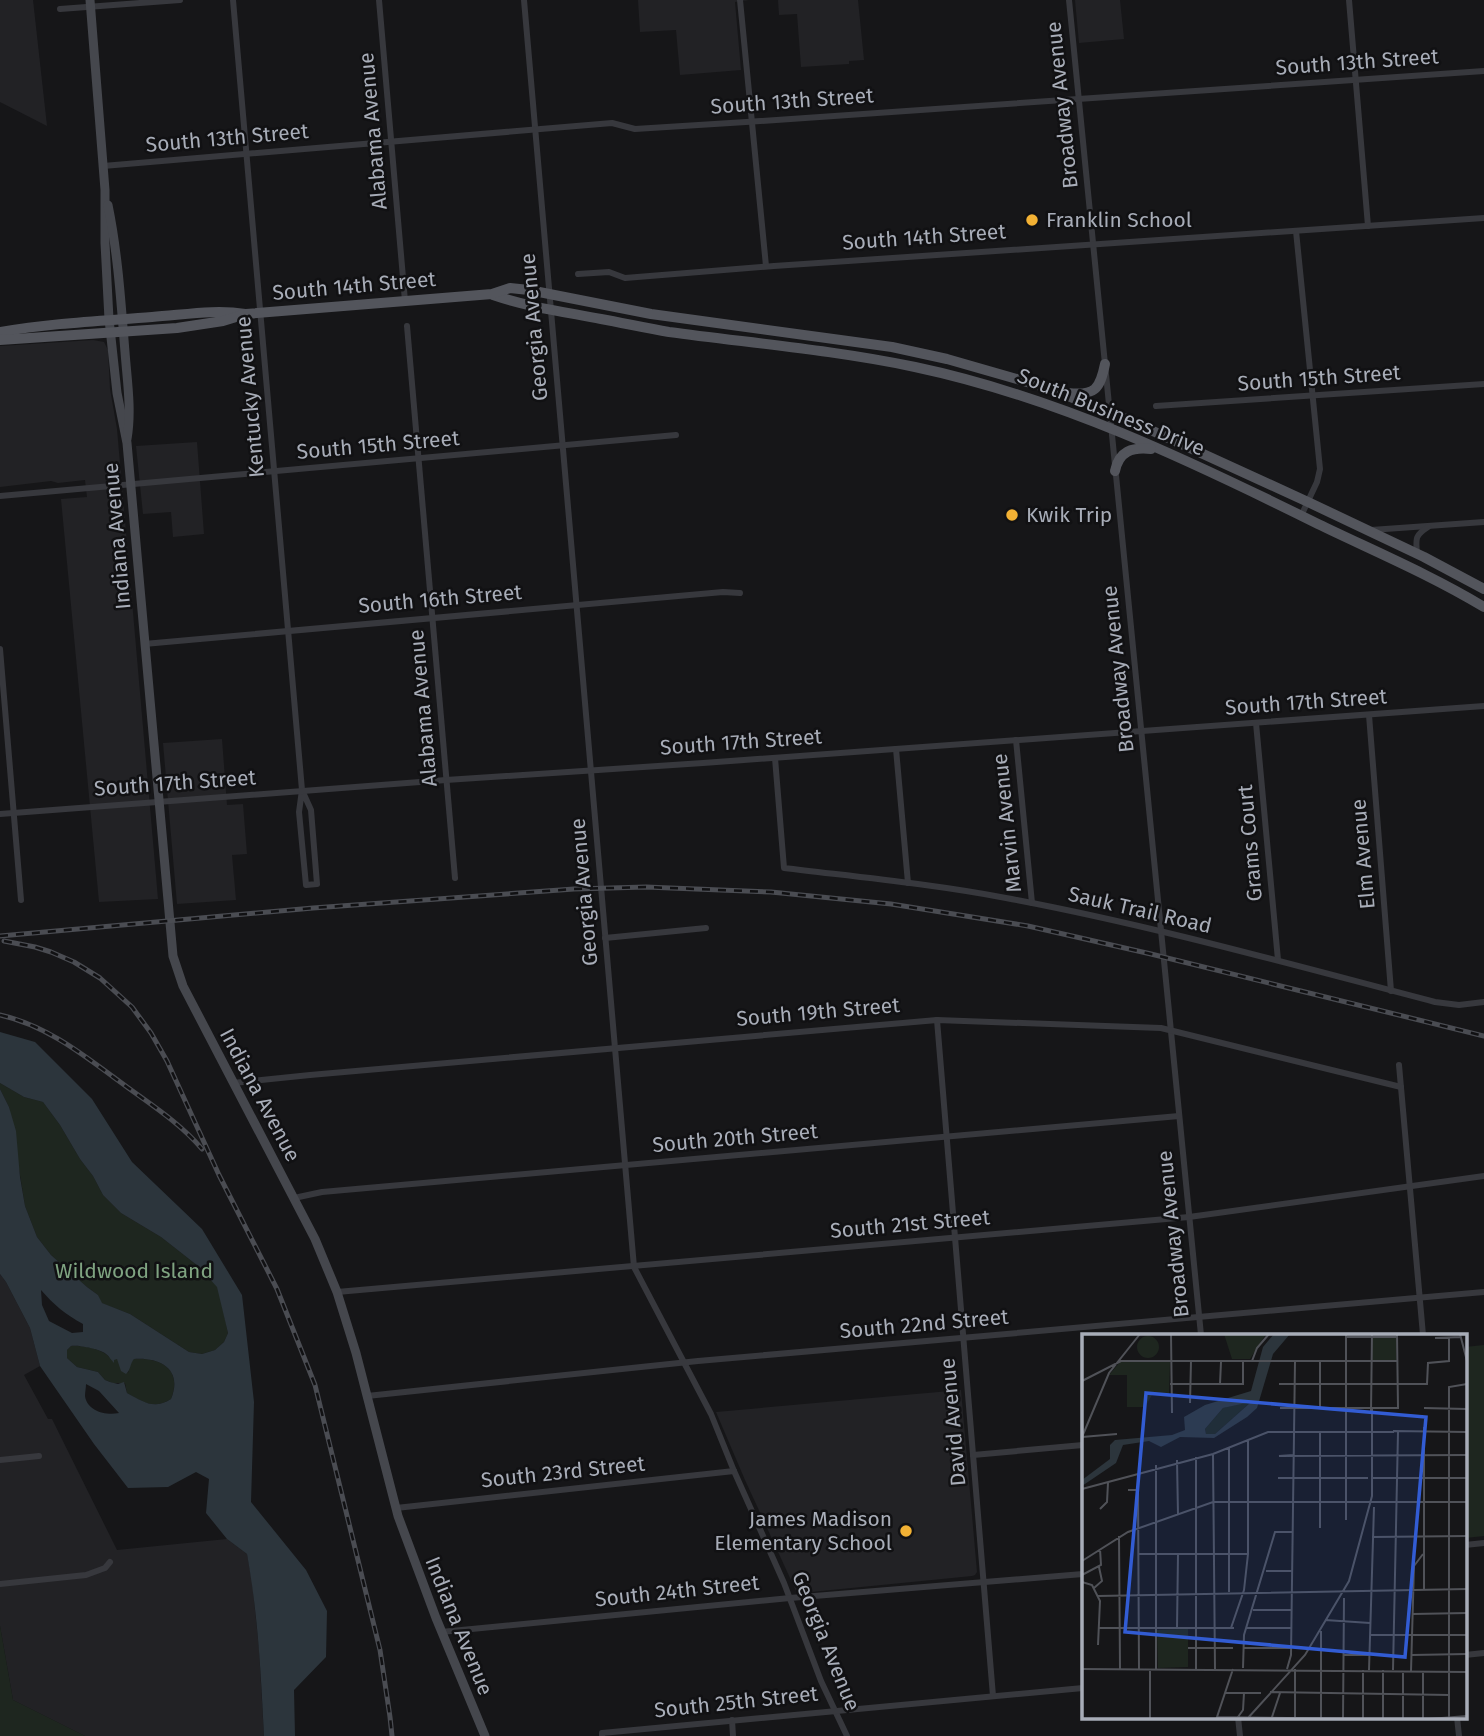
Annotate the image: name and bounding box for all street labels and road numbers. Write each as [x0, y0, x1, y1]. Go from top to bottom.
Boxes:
street label: Broadway Avenue [1040, 20, 1084, 190]
street label: South 13th Street [1275, 43, 1440, 81]
street label: Alabama Avenue [353, 51, 393, 211]
street label: South 13th Street [710, 82, 875, 120]
street label: South 13th Street [144, 118, 310, 158]
street label: South 14th Street [841, 218, 1007, 256]
street label: Georgia Avenue [515, 252, 553, 402]
street label: South 14th Street [271, 266, 437, 306]
street label: Kentucky Avenue [230, 315, 270, 479]
street label: South 15th Street [1237, 359, 1402, 397]
street label: South Business Drive [1013, 362, 1209, 462]
street label: South 15th Street [296, 425, 461, 465]
street label: Indiana Avenue [98, 461, 136, 611]
street label: South 16th Street [357, 579, 523, 619]
street label: Broadway Avenue [1096, 584, 1140, 754]
street label: Alabama Avenue [403, 628, 443, 788]
street label: South 17th Street [1224, 683, 1388, 721]
street label: South 17th Street [659, 723, 823, 761]
street label: Marvin Avenue [987, 752, 1027, 894]
street label: South 17th Street [93, 764, 257, 802]
street label: Grams Court [1232, 783, 1268, 902]
street label: Elm Avenue [1345, 798, 1381, 910]
street label: Georgia Avenue [565, 817, 603, 967]
street label: Sauk Trail Road [1066, 881, 1214, 939]
street label: South 19th Street [735, 992, 901, 1032]
street label: Indiana Avenue [214, 1024, 306, 1166]
street label: South 20th Street [651, 1118, 819, 1158]
street label: Broadway Avenue [1151, 1149, 1195, 1319]
street label: South 21st Street [829, 1204, 991, 1244]
street label: South 22nd Street [838, 1304, 1010, 1344]
street label: David Avenue [934, 1357, 972, 1487]
street label: South 23rd Street [480, 1450, 647, 1494]
street label: Indiana Avenue [419, 1553, 499, 1699]
street label: Georgia Avenue [786, 1567, 866, 1715]
street label: South 24th Street [594, 1569, 761, 1613]
street label: South 25th Street [653, 1680, 820, 1724]

